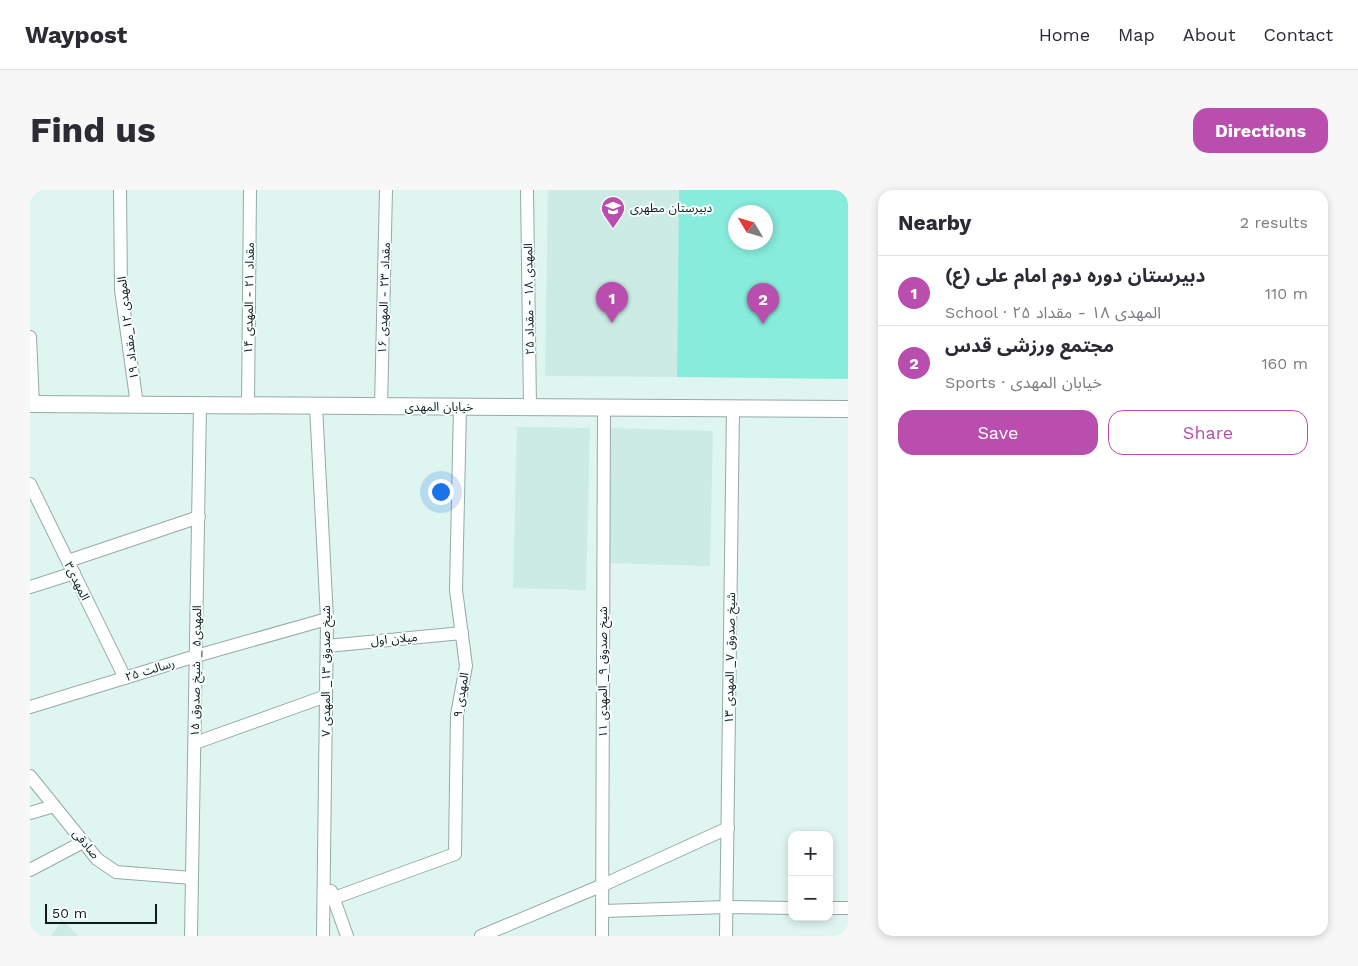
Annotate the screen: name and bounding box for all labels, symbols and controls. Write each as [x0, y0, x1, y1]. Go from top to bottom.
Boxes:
text: Waypost [25, 21, 127, 49]
text: Home [1039, 24, 1090, 45]
text: Map [1118, 24, 1155, 45]
text: About [1183, 24, 1235, 45]
text: Contact [1263, 24, 1333, 45]
button: Directions [1193, 108, 1328, 153]
text: Find us [30, 109, 156, 151]
school or university icon: دبیرستان مطهری [600, 195, 626, 229]
place label: دبیرستان مطهری [630, 201, 713, 215]
north arrow [728, 205, 773, 250]
text: Nearby [898, 210, 971, 235]
text: 2 results [1240, 213, 1308, 232]
street label: مقداد ۲۱ - المهدی ۱۴ [241, 242, 257, 354]
street label: مقداد ۲۳ - المهدی ۱۶ [375, 242, 393, 354]
street label: المهدی ۱۸ - مقداد ۲۵ [521, 243, 537, 355]
text: دبیرستان دوره دوم امام علی (ع) [945, 264, 1205, 287]
street label: المهدی ۱۲_مقداد ۱۹ [115, 275, 141, 380]
pin: 1 [596, 282, 628, 323]
pin: 2 [747, 283, 779, 324]
text: 1 [911, 284, 917, 303]
text: 110 m [1265, 284, 1308, 303]
text: School · المهدی ۱۸ - مقداد ۲۵ [945, 303, 1161, 322]
text: مجتمع ورزشی قدس [945, 334, 1114, 357]
text: 2 [909, 354, 919, 373]
text: 160 m [1261, 354, 1308, 373]
text: Sports · خیابان المهدی [945, 373, 1102, 392]
street label: خیابان المهدی [405, 400, 473, 414]
button: Save [898, 410, 1098, 455]
button: Share [1108, 410, 1308, 455]
your location [428, 479, 454, 505]
street label: المهدی۳ [62, 559, 92, 603]
street label: شیخ صدوق ۷_ المهدی ۱۳ [722, 592, 740, 724]
street label: المهدی۵ _ شیخ صدوق ۱۵ [188, 605, 206, 737]
street label: شیخ صدوق ۱۳_ المهدی ۷ [319, 605, 335, 737]
street label: شیخ صدوق ۹_ المهدی ۱۱ [596, 606, 612, 738]
street label: میلان اول [370, 630, 418, 648]
street label: رسالت ۲۵ [124, 656, 176, 684]
street label: المهدی ۹ [451, 671, 471, 719]
street label: صادقی [70, 826, 102, 862]
map controls [788, 831, 833, 921]
button: + [788, 831, 833, 876]
button: − [788, 876, 833, 921]
scale bar [45, 901, 158, 924]
text: 50 m [52, 905, 87, 921]

